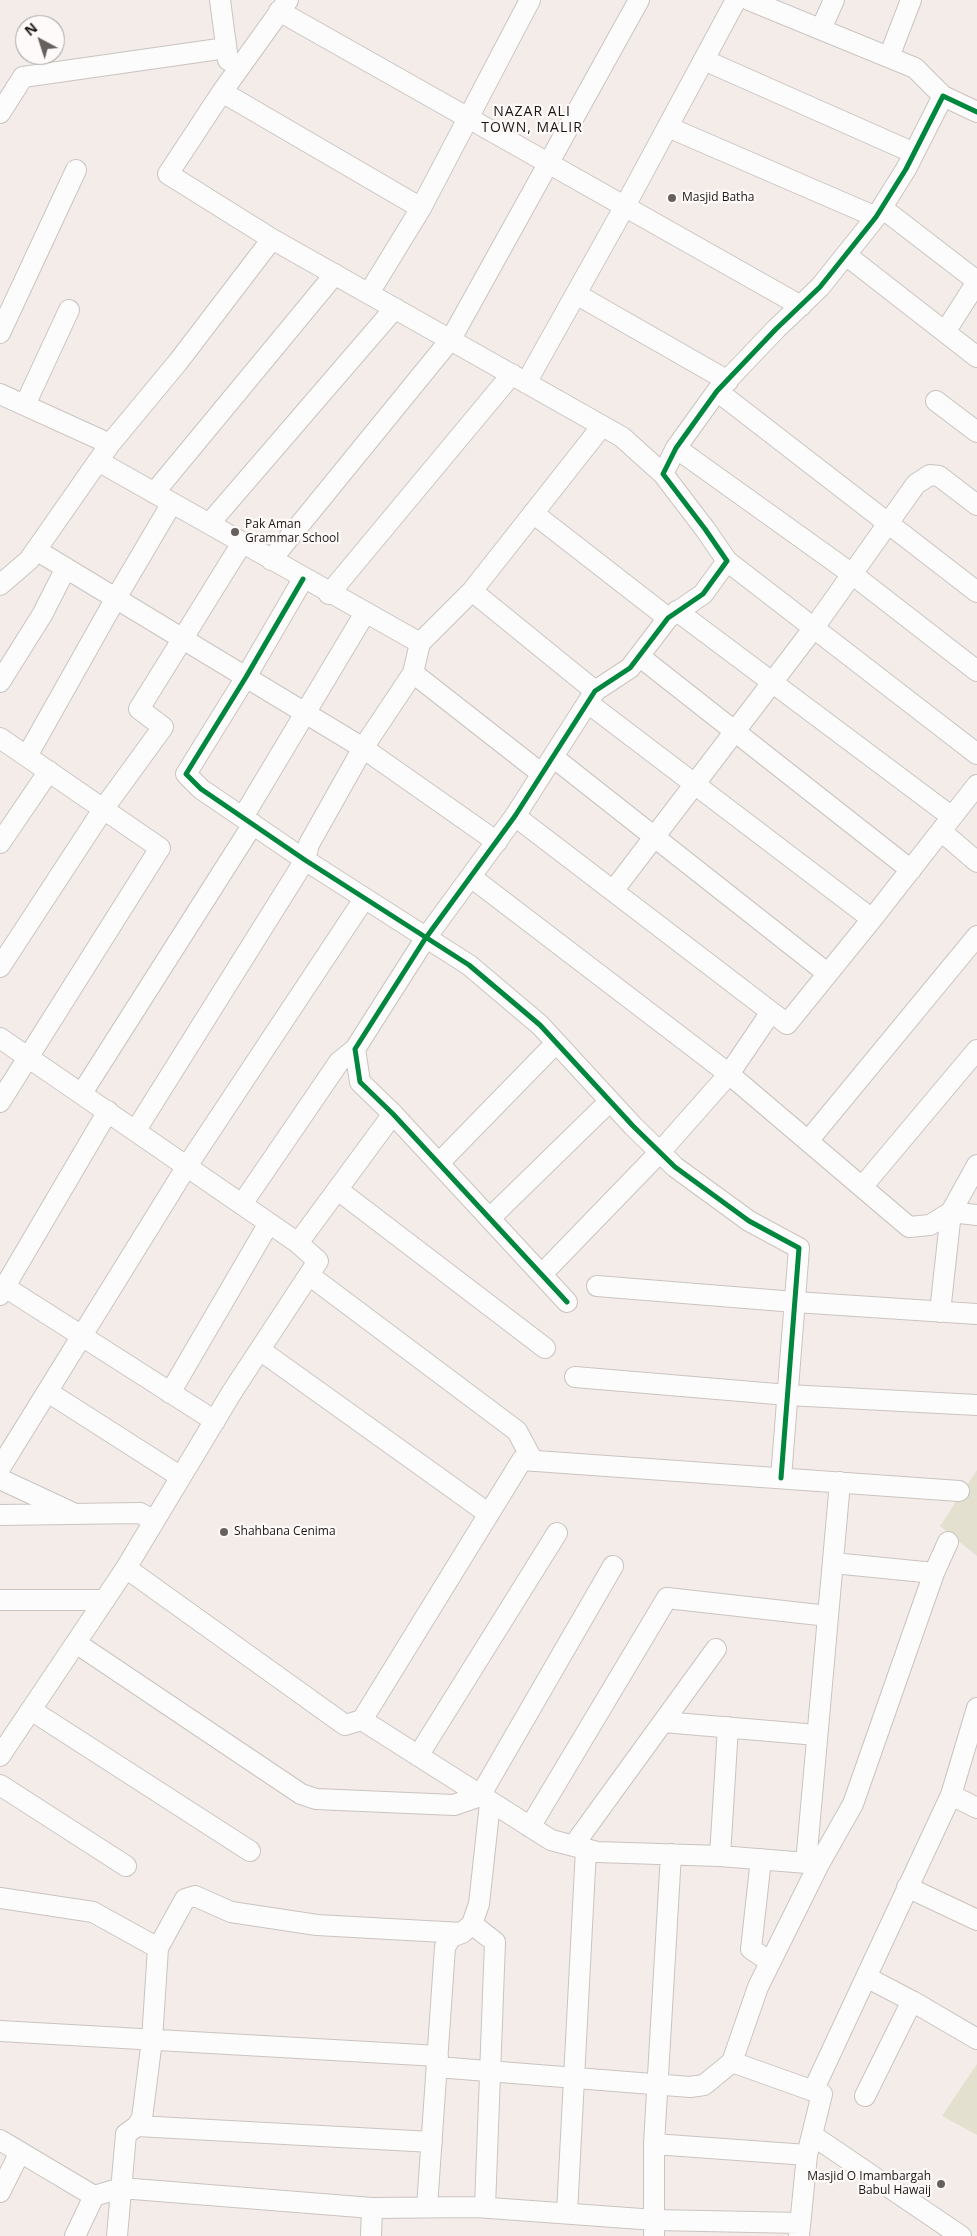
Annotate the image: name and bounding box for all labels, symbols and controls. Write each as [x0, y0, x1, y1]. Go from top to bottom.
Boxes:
north arrow [15, 15, 65, 65]
text: N [20, 18, 41, 40]
district label: NAZAR ALI TOWN, MALIR [480, 104, 584, 136]
place label: Masjid Batha [682, 191, 754, 205]
marker: Masjid Batha [666, 192, 678, 204]
place label: Pak Aman Grammar School [245, 518, 339, 546]
marker: Pak Aman Grammar School [229, 526, 241, 538]
place label: Shahbana Cenima [234, 1525, 336, 1539]
marker: Shahbana Cenima [218, 1526, 230, 1538]
place label: Masjid O Imambargah Babul Hawaij [807, 2170, 931, 2198]
marker: Masjid O Imambargah Babul Hawaij [935, 2178, 947, 2190]

